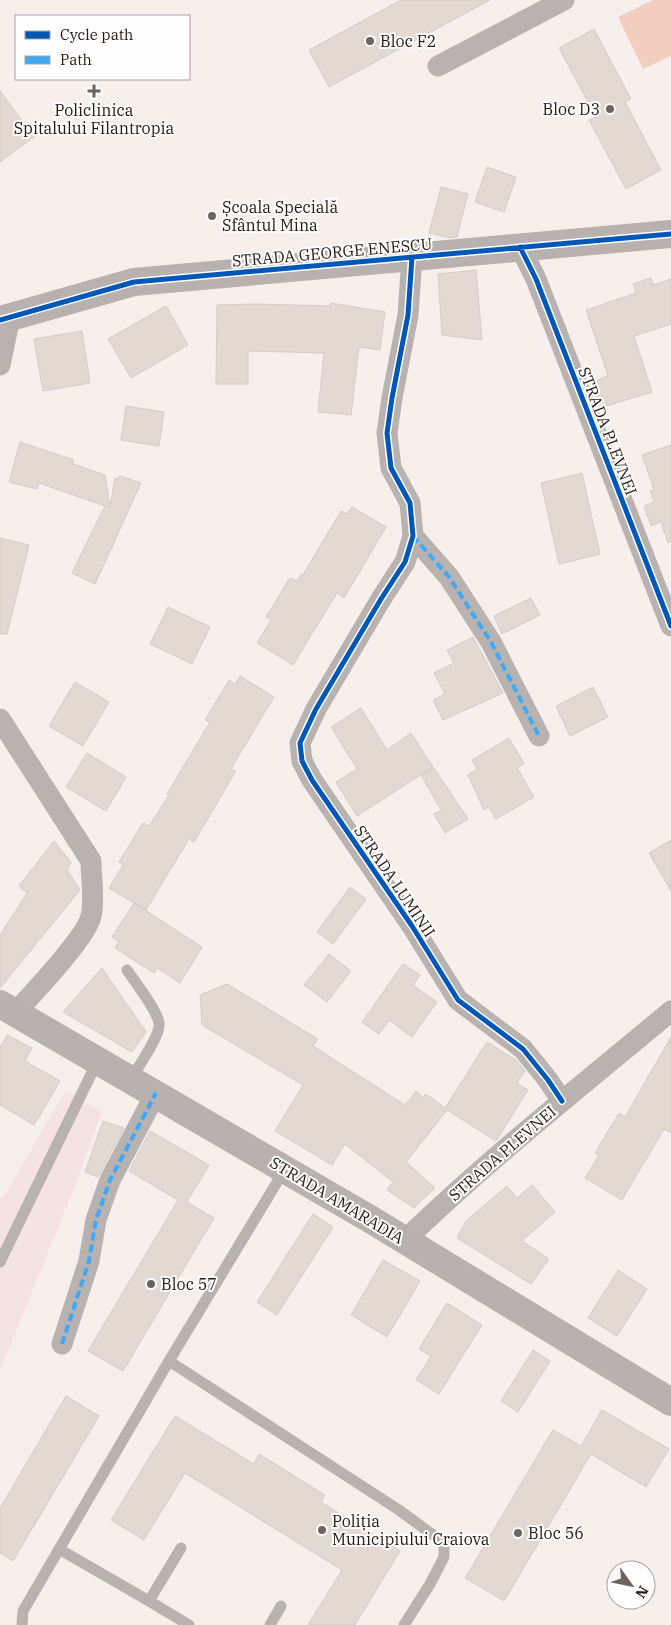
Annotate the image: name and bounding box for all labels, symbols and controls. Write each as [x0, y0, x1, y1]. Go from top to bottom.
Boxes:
legend [15, 15, 190, 80]
text: Cycle path [60, 25, 133, 44]
place label: Bloc F2 [380, 31, 436, 51]
marker: Bloc F2 [364, 35, 376, 47]
text: Path [60, 50, 92, 69]
marker: Policlinica Spitalului Filantropia [87, 84, 101, 98]
place label: Bloc D3 [542, 99, 600, 119]
place label: Policlinica Spitalului Filantropia [14, 100, 175, 138]
marker: Bloc D3 [604, 103, 616, 115]
place label: Școala Specială Sfântul Mina [222, 197, 338, 235]
marker: Școala Specială Sfântul Mina [206, 210, 218, 222]
street label: STRADA GEORGE ENESCU [231, 233, 433, 271]
street label: STRADA PLEVNEI [574, 364, 642, 498]
street label: STRADA LUMINII [350, 821, 440, 941]
street label: STRADA PLEVNEI [444, 1101, 560, 1205]
street label: STRADA AMARADIA [266, 1152, 408, 1248]
place label: Bloc 57 [161, 1274, 217, 1294]
marker: Bloc 57 [145, 1278, 157, 1290]
place label: Poliția Municipiului Craiova [332, 1511, 490, 1549]
place label: Bloc 56 [528, 1523, 584, 1543]
marker: Poliția Municipiului Craiova [316, 1524, 328, 1536]
marker: Bloc 56 [512, 1527, 524, 1539]
north arrow [606, 1560, 656, 1610]
text: N [631, 1583, 652, 1602]

